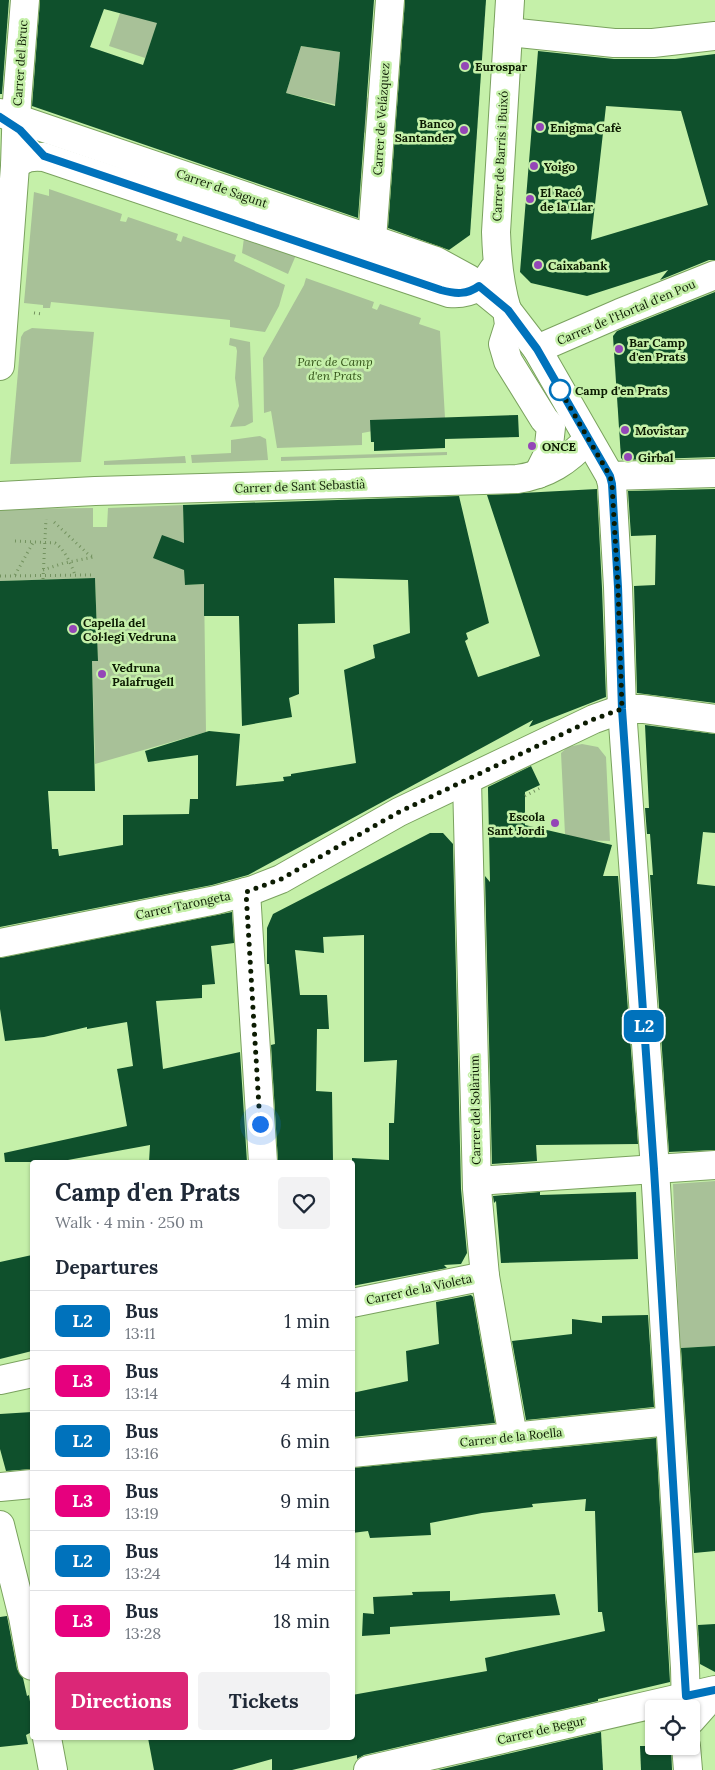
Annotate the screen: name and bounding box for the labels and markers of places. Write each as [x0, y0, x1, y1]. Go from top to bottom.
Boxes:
place label: Eurospar [475, 59, 528, 74]
marker: Eurospar [459, 60, 471, 72]
place label: Banco Santander [395, 116, 454, 145]
place label: Enigma Cafè [550, 120, 622, 135]
marker: Enigma Cafè [534, 121, 546, 133]
marker: Banco Santander [458, 124, 470, 136]
place label: Yoigo [544, 159, 575, 174]
marker: Yoigo [528, 160, 540, 172]
place label: El Racó de la Llar [540, 185, 593, 214]
marker: El Racó de la Llar [524, 193, 536, 205]
place label: Caixabank [548, 258, 607, 273]
marker: Caixabank [532, 259, 544, 271]
place label: Bar Camp d'en Prats [629, 335, 686, 364]
marker: Bar Camp d'en Prats [613, 343, 625, 355]
marker: Camp d'en Prats [549, 379, 571, 401]
place label: Camp d'en Prats [575, 383, 668, 398]
place label: Movistar [635, 423, 687, 438]
marker: Movistar [619, 424, 631, 436]
place label: ONCE [542, 439, 576, 454]
marker: ONCE [526, 440, 538, 452]
place label: Girbal [638, 450, 674, 465]
marker: Girbal [622, 451, 634, 463]
place label: Capella del Col·legi Vedruna [83, 615, 177, 644]
marker: Capella del Col·legi Vedruna [67, 623, 79, 635]
place label: Vedruna Palafrugell [112, 660, 174, 689]
marker: Vedruna Palafrugell [96, 668, 108, 680]
place label: Escola Sant Jordi [487, 809, 546, 838]
marker: Escola Sant Jordi [549, 817, 561, 829]

